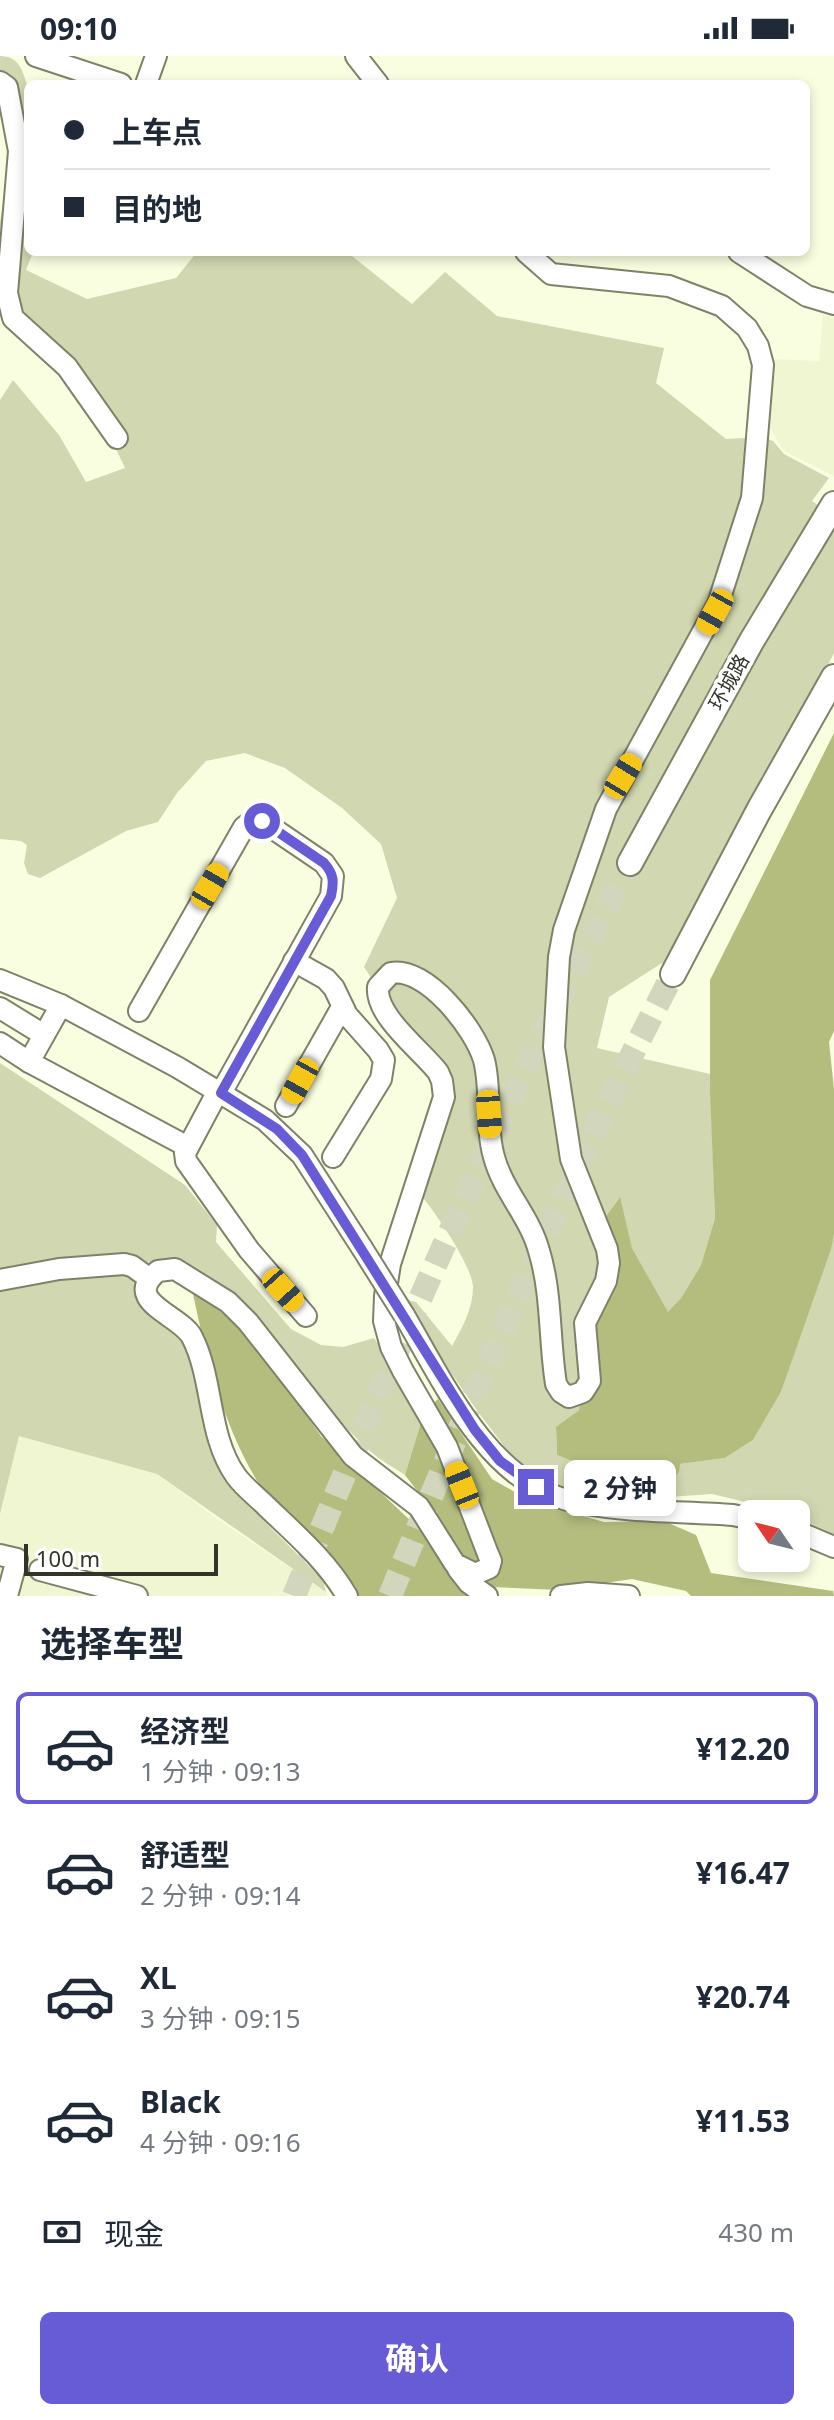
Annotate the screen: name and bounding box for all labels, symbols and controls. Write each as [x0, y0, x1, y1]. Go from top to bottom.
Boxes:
text: 09:10 [40, 8, 117, 49]
text: 上车点 [112, 111, 202, 152]
text: 目的地 [112, 188, 202, 229]
car [693, 585, 737, 639]
street label: 环城路 [702, 649, 755, 715]
car [600, 749, 646, 803]
route start [244, 803, 280, 839]
car [188, 859, 232, 913]
car [278, 1054, 322, 1108]
car [475, 1089, 503, 1139]
car [258, 1264, 308, 1316]
car [442, 1458, 482, 1512]
callout: 2 分钟 [564, 1459, 676, 1515]
route end [518, 1469, 554, 1505]
text: 2 分钟 [583, 1470, 657, 1506]
north arrow [738, 1500, 810, 1572]
map controls [738, 1500, 810, 1572]
scale bar [24, 1540, 218, 1576]
text: 100 m [36, 1543, 100, 1573]
text: 选择车型 [40, 1619, 184, 1668]
text: 经济型 [140, 1710, 230, 1751]
icon: car [44, 1712, 116, 1784]
text: ¥12.20 [696, 1728, 790, 1769]
text: 1 分钟 · 09:13 [140, 1753, 301, 1789]
text: 舒适型 [140, 1834, 230, 1875]
icon: car [44, 1836, 116, 1908]
text: ¥16.47 [696, 1852, 790, 1893]
text: 2 分钟 · 09:14 [140, 1877, 301, 1913]
text: XL [140, 1957, 177, 1998]
icon: car [44, 1960, 116, 2032]
text: ¥20.74 [696, 1976, 790, 2017]
text: 3 分钟 · 09:15 [140, 2000, 301, 2036]
text: Black [140, 2081, 221, 2122]
icon: car [44, 2084, 116, 2156]
text: ¥11.53 [696, 2100, 790, 2141]
text: 4 分钟 · 09:16 [140, 2124, 301, 2160]
icon: cash [40, 2210, 84, 2254]
text: 现金 [104, 2213, 164, 2254]
text: 430 m [718, 2214, 794, 2250]
button: 确认 [40, 2312, 794, 2404]

